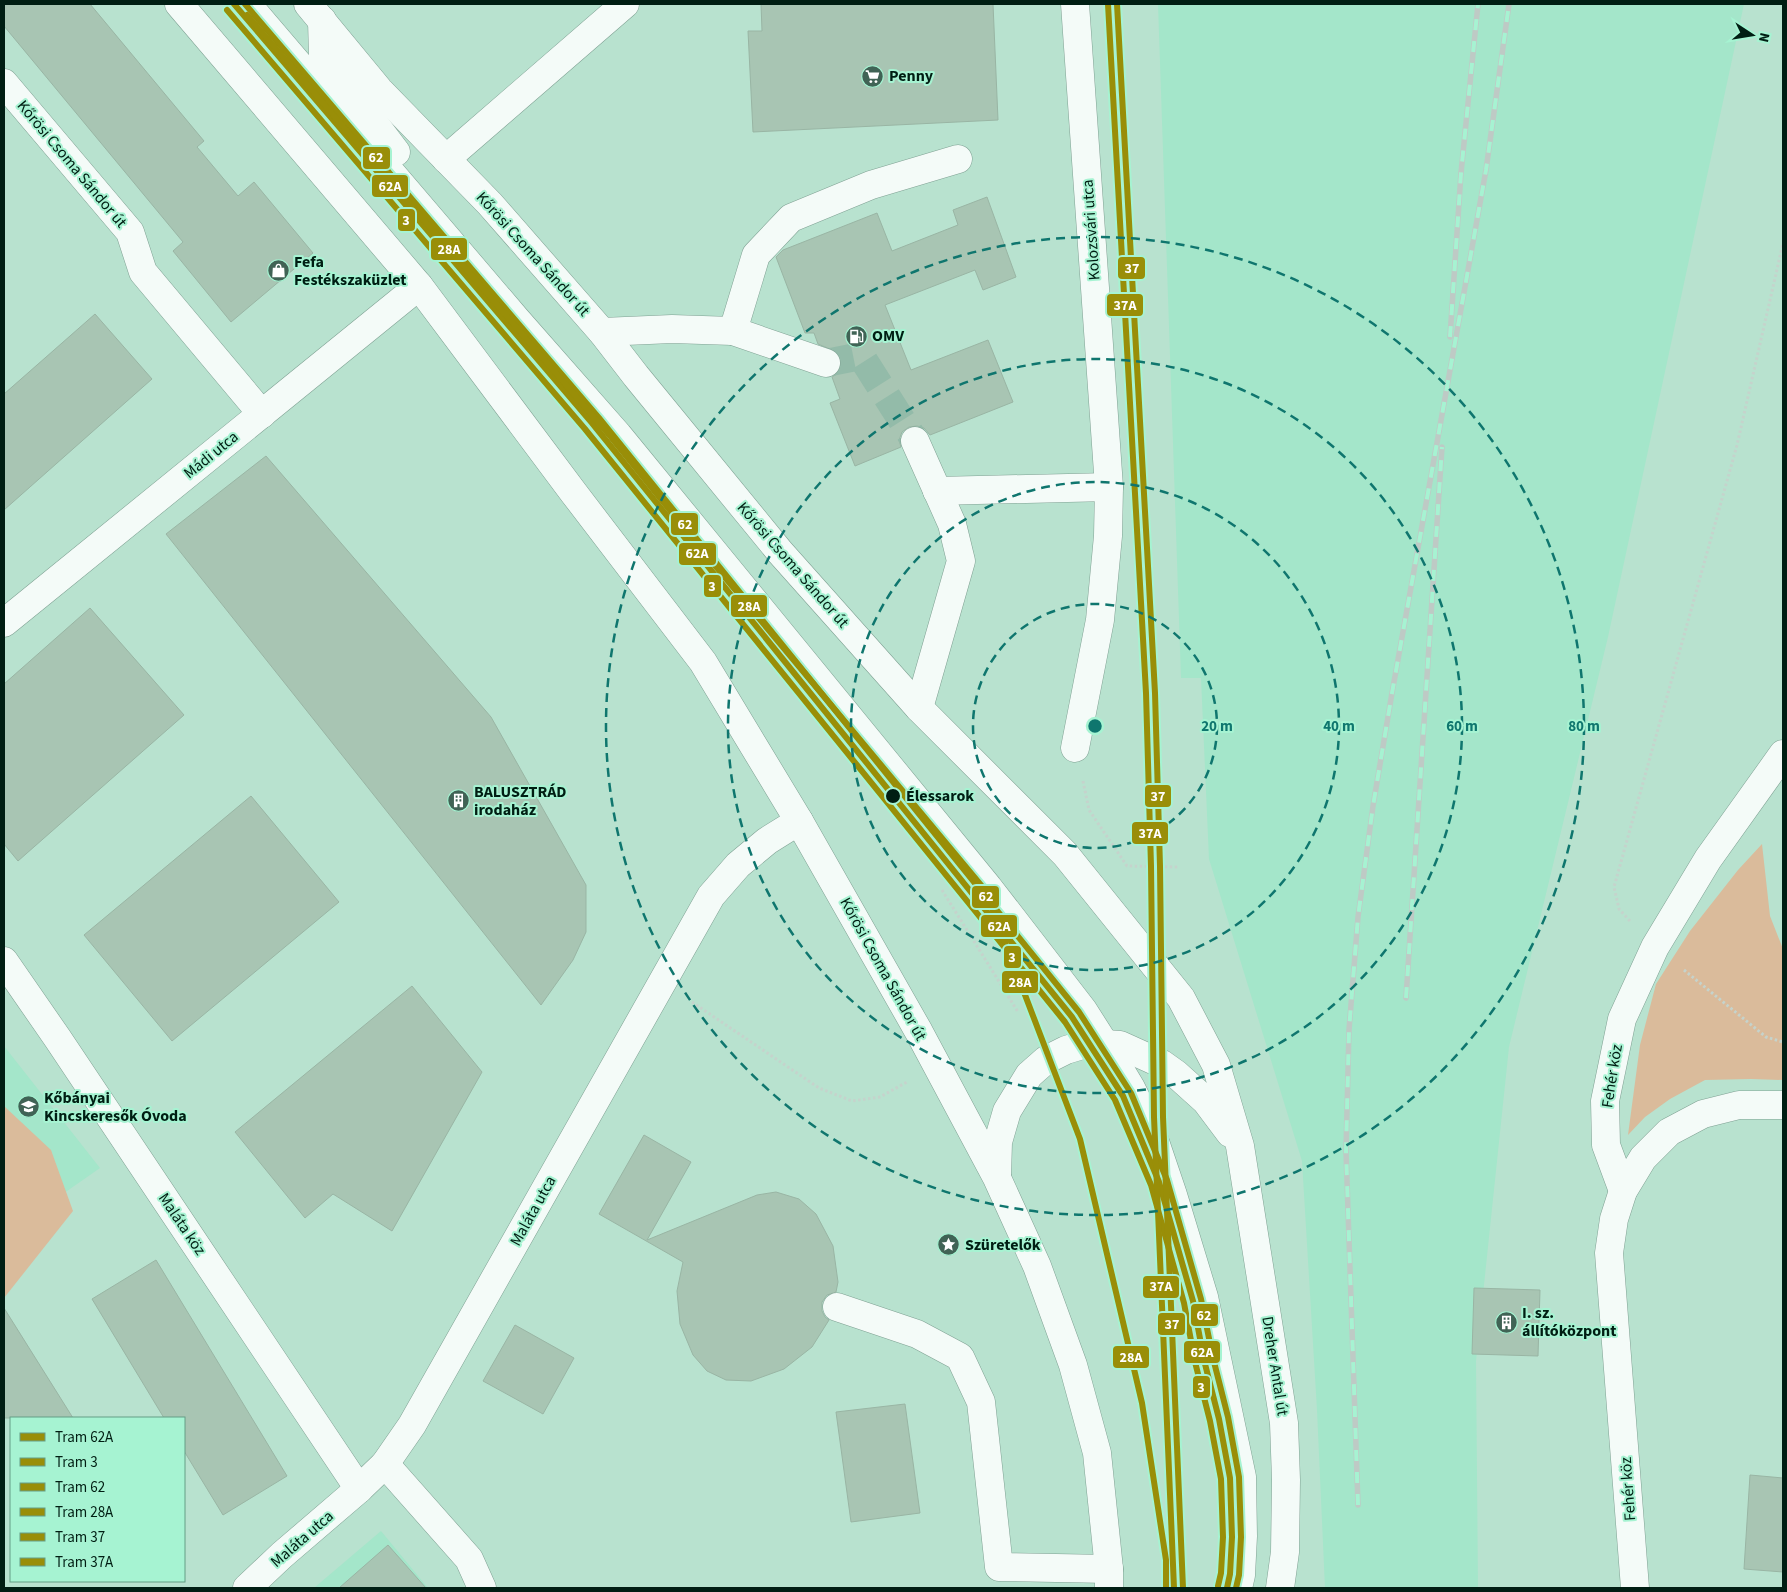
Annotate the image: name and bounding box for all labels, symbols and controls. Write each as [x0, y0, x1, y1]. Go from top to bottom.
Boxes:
north arrow [1727, 10, 1777, 60]
text: N [1753, 31, 1774, 44]
supermarket icon: Penny [861, 64, 885, 88]
place label: Penny [889, 65, 934, 87]
street label: Kőrösi Csoma Sándor út [12, 95, 132, 233]
line badge: 62 [362, 146, 391, 170]
text: 62 [369, 148, 383, 168]
line badge: 62A [371, 174, 409, 198]
text: 62A [379, 177, 402, 197]
street label: Kolozsvári utca [1077, 179, 1105, 281]
street label: Kőrösi Csoma Sándor út [471, 187, 595, 321]
line badge: 3 [397, 208, 416, 232]
text: 3 [402, 211, 410, 231]
line badge: 28A [430, 237, 468, 261]
text: 28A [438, 240, 461, 260]
place label: Fefa Festékszaküzlet [294, 251, 406, 291]
line badge: 37 [1117, 256, 1146, 280]
shop icon: Fefa Festékszaküzlet [266, 259, 290, 283]
text: 37 [1125, 259, 1139, 279]
line badge: 37A [1106, 293, 1144, 317]
text: 37A [1114, 296, 1137, 316]
fuel station icon: OMV [844, 324, 868, 348]
place label: OMV [872, 325, 905, 347]
street label: Mádi utca [179, 426, 243, 484]
street label: Kőrösi Csoma Sándor út [732, 497, 854, 633]
line badge: 62 [670, 512, 699, 536]
text: 62 [678, 515, 692, 535]
line badge: 62A [678, 542, 717, 566]
text: 62A [686, 544, 709, 564]
line badge: 3 [703, 574, 722, 598]
text: 3 [708, 577, 716, 597]
line badge: 28A [730, 594, 768, 618]
text: 28A [738, 597, 761, 617]
text: 20 m [1201, 716, 1233, 737]
text: 40 m [1323, 716, 1355, 737]
text: 60 m [1446, 716, 1478, 737]
text: 80 m [1568, 716, 1600, 737]
centre of rings [1086, 717, 1104, 735]
place label: BALUSZTRÁD irodaház [474, 781, 566, 821]
line badge: 37 [1144, 784, 1172, 808]
place label: Élessarok [906, 785, 974, 807]
marker: Élessarok [884, 787, 902, 805]
text: 37 [1151, 787, 1165, 807]
building icon: BALUSZTRÁD irodaház [446, 789, 470, 813]
line badge: 37A [1131, 821, 1169, 845]
text: 37A [1139, 824, 1162, 844]
line badge: 62 [971, 885, 1000, 909]
text: 62 [979, 887, 993, 907]
street label: Kőrösi Csoma Sándor út [834, 893, 932, 1045]
line badge: 62A [980, 914, 1018, 938]
text: 62A [988, 917, 1011, 937]
line badge: 3 [1003, 945, 1022, 969]
text: 3 [1008, 948, 1016, 968]
line badge: 28A [1001, 970, 1039, 994]
text: 28A [1009, 973, 1032, 993]
street label: Fehér köz [1596, 1042, 1628, 1109]
place label: Kőbányai Kincskeresők Óvoda [44, 1087, 187, 1127]
school or university icon: Kőbányai Kincskeresők Óvoda [16, 1095, 40, 1119]
street label: Maláta utca [505, 1172, 561, 1250]
street label: Maláta köz [153, 1188, 211, 1260]
place icon: Szüretelők [937, 1233, 961, 1257]
place label: Szüretelők [965, 1234, 1041, 1256]
line badge: 37A [1142, 1275, 1180, 1299]
text: 37A [1150, 1277, 1173, 1297]
place label: I. sz. állítóközpont [1522, 1302, 1616, 1342]
line badge: 62 [1190, 1303, 1219, 1327]
text: 62 [1197, 1306, 1211, 1326]
building icon: I. sz. állítóközpont [1494, 1310, 1518, 1334]
line badge: 37 [1157, 1312, 1186, 1336]
text: 37 [1165, 1315, 1179, 1335]
street label: Dreher Antal út [1256, 1315, 1294, 1418]
line badge: 62A [1183, 1340, 1221, 1364]
text: 62A [1191, 1343, 1214, 1363]
line badge: 28A [1112, 1345, 1150, 1369]
text: 28A [1120, 1348, 1143, 1368]
line badge: 3 [1192, 1375, 1211, 1399]
text: 3 [1197, 1378, 1205, 1398]
legend [10, 1417, 185, 1582]
text: Tram 62A [55, 1427, 114, 1448]
text: Tram 3 [55, 1452, 98, 1473]
street label: Fehér köz [1615, 1456, 1641, 1522]
text: Tram 62 [55, 1477, 105, 1498]
text: Tram 28A [55, 1502, 114, 1523]
street label: Maláta utca [266, 1505, 338, 1573]
text: Tram 37 [55, 1527, 105, 1548]
text: Tram 37A [55, 1552, 114, 1573]

